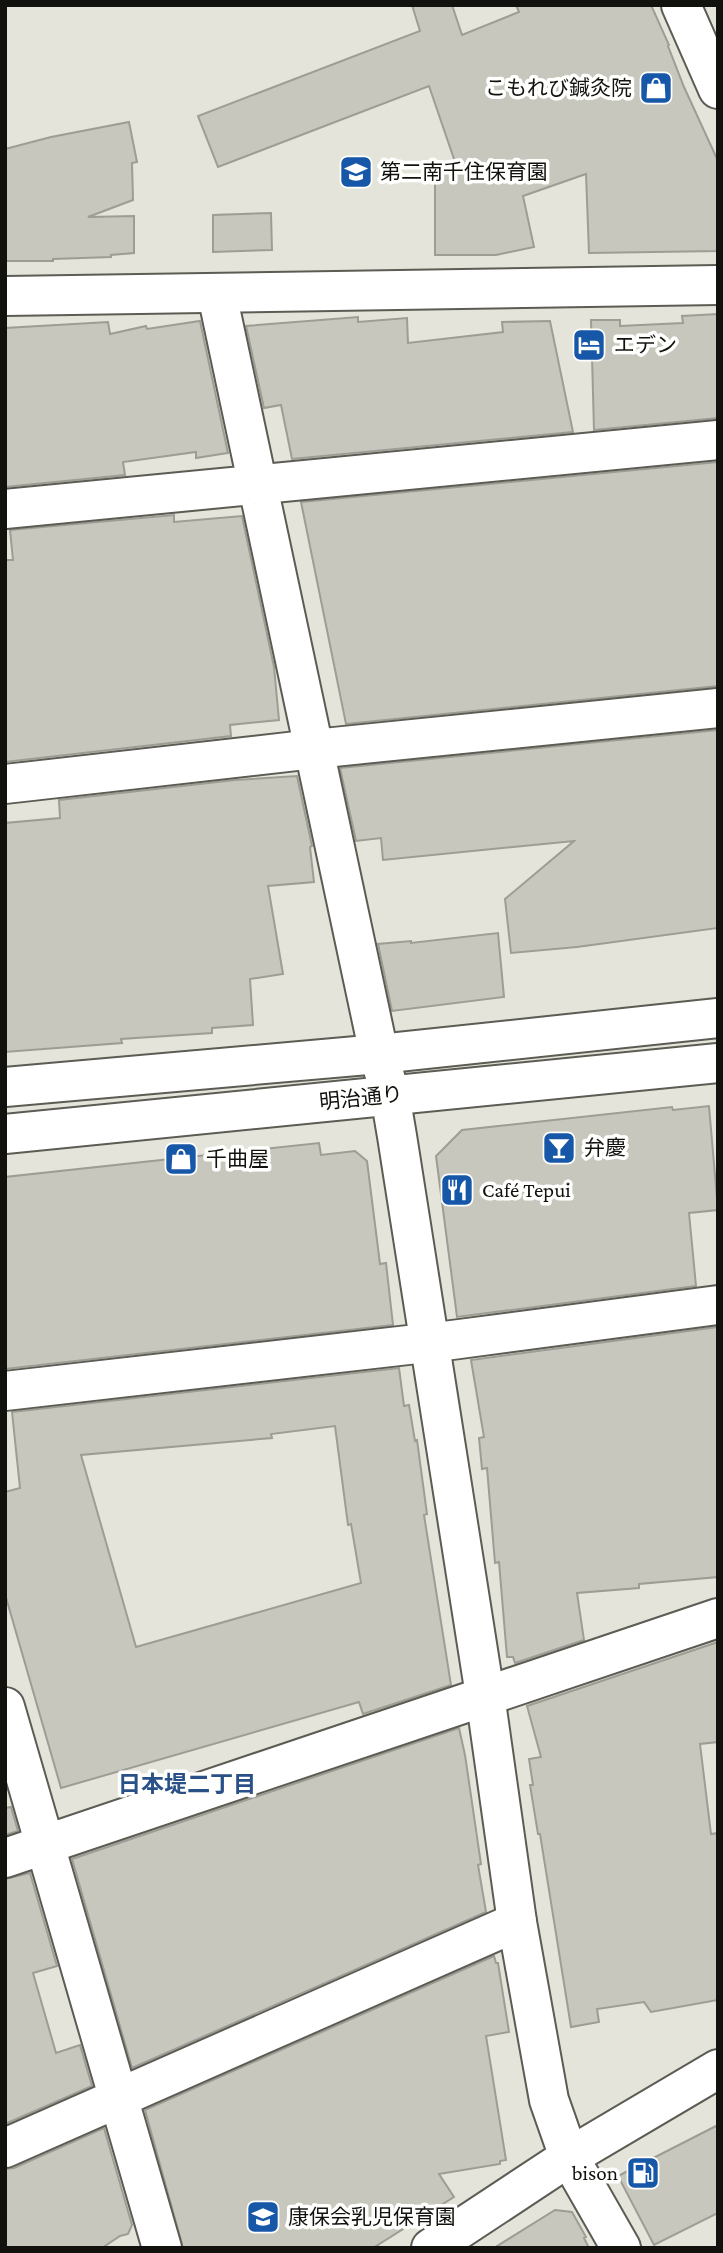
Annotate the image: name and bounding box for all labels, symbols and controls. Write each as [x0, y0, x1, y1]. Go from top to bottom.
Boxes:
shop icon: こもれび鍼灸院 [637, 69, 675, 107]
place label: こもれび鍼灸院 [485, 76, 632, 100]
school or university icon: 第二南千住保育園 [337, 153, 375, 191]
place label: 第二南千住保育園 [380, 160, 548, 184]
hotel icon: エデン [570, 326, 608, 364]
place label: エデン [614, 333, 677, 357]
street label: 明治通り [318, 1082, 404, 1114]
bar icon: 弁慶 [540, 1129, 578, 1167]
place label: 弁慶 [584, 1136, 626, 1160]
shop icon: 千曲屋 [162, 1140, 200, 1178]
place label: 千曲屋 [206, 1147, 269, 1171]
restaurant icon: Café Tepui [438, 1171, 476, 1209]
place label: Café Tepui [482, 1178, 571, 1202]
district label: 日本堤二丁目 [118, 1771, 256, 1797]
fuel station icon: bison [624, 2154, 662, 2192]
place label: bison [572, 2161, 618, 2185]
school or university icon: 康保会乳児保育園 [244, 2198, 282, 2236]
place label: 康保会乳児保育園 [288, 2205, 456, 2229]

